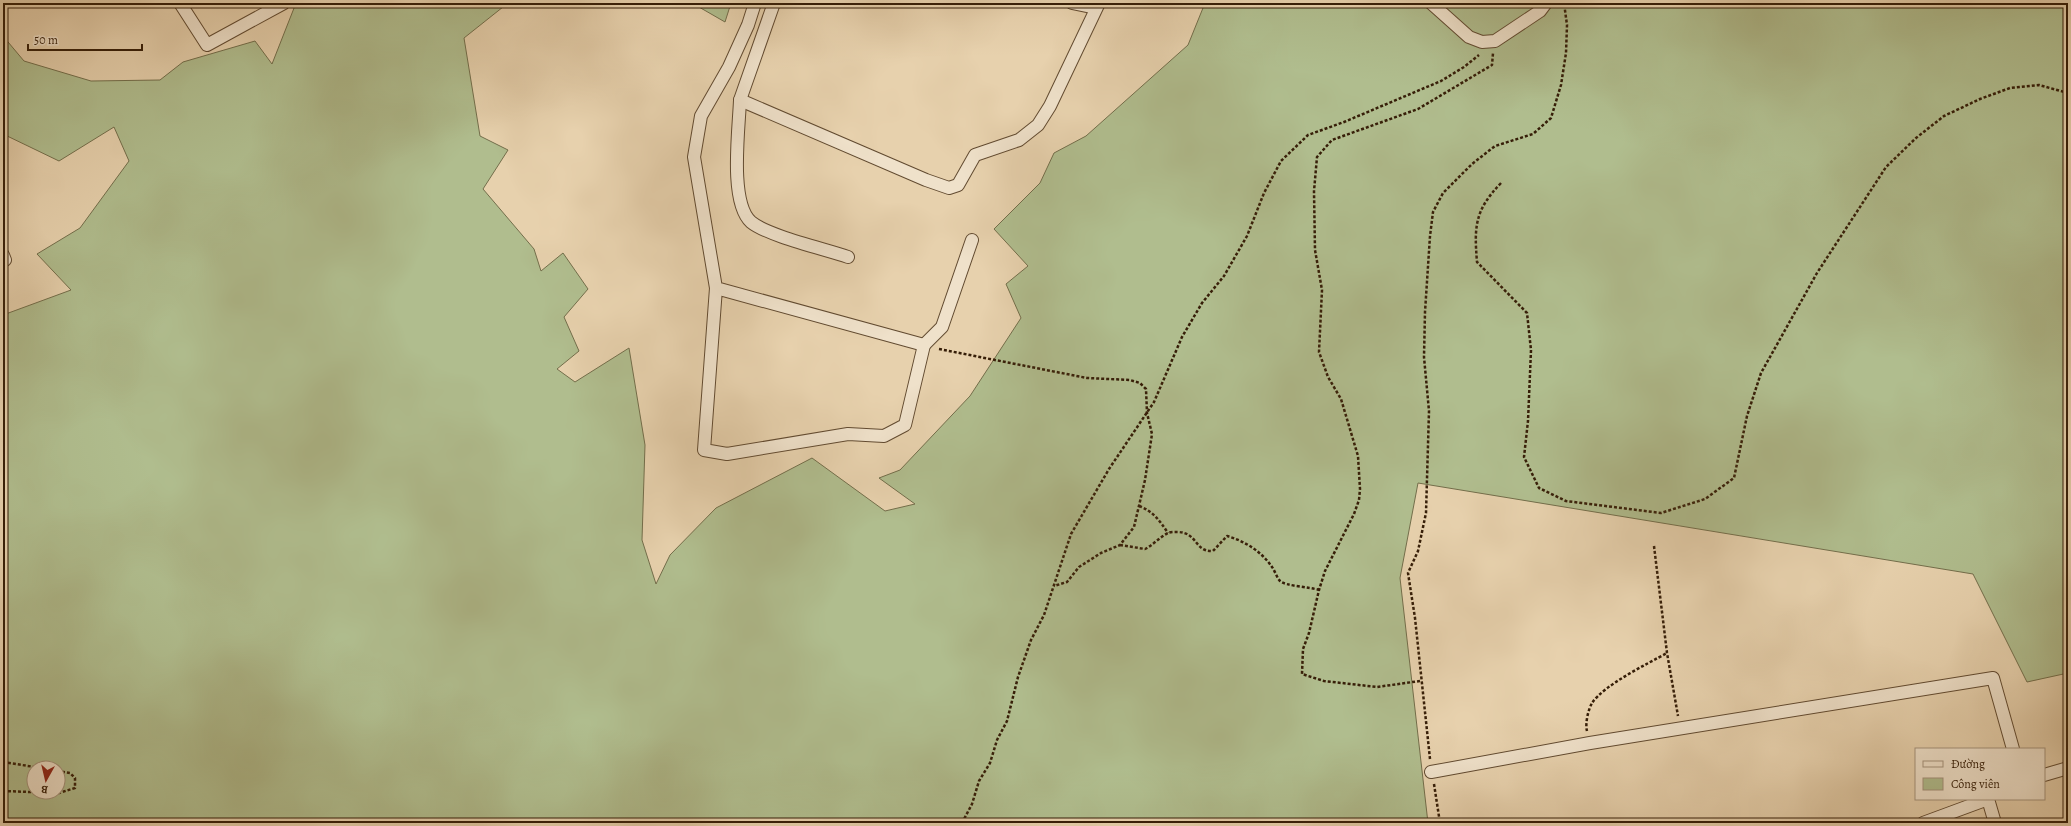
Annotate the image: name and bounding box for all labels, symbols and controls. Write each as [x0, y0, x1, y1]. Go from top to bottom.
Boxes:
scale bar [28, 26, 142, 52]
text: 50 m [34, 32, 58, 48]
legend [1915, 748, 2045, 800]
text: Đường [1951, 756, 1985, 772]
north arrow [26, 760, 66, 800]
text: Công viên [1951, 776, 2000, 792]
text: B [40, 781, 49, 797]

